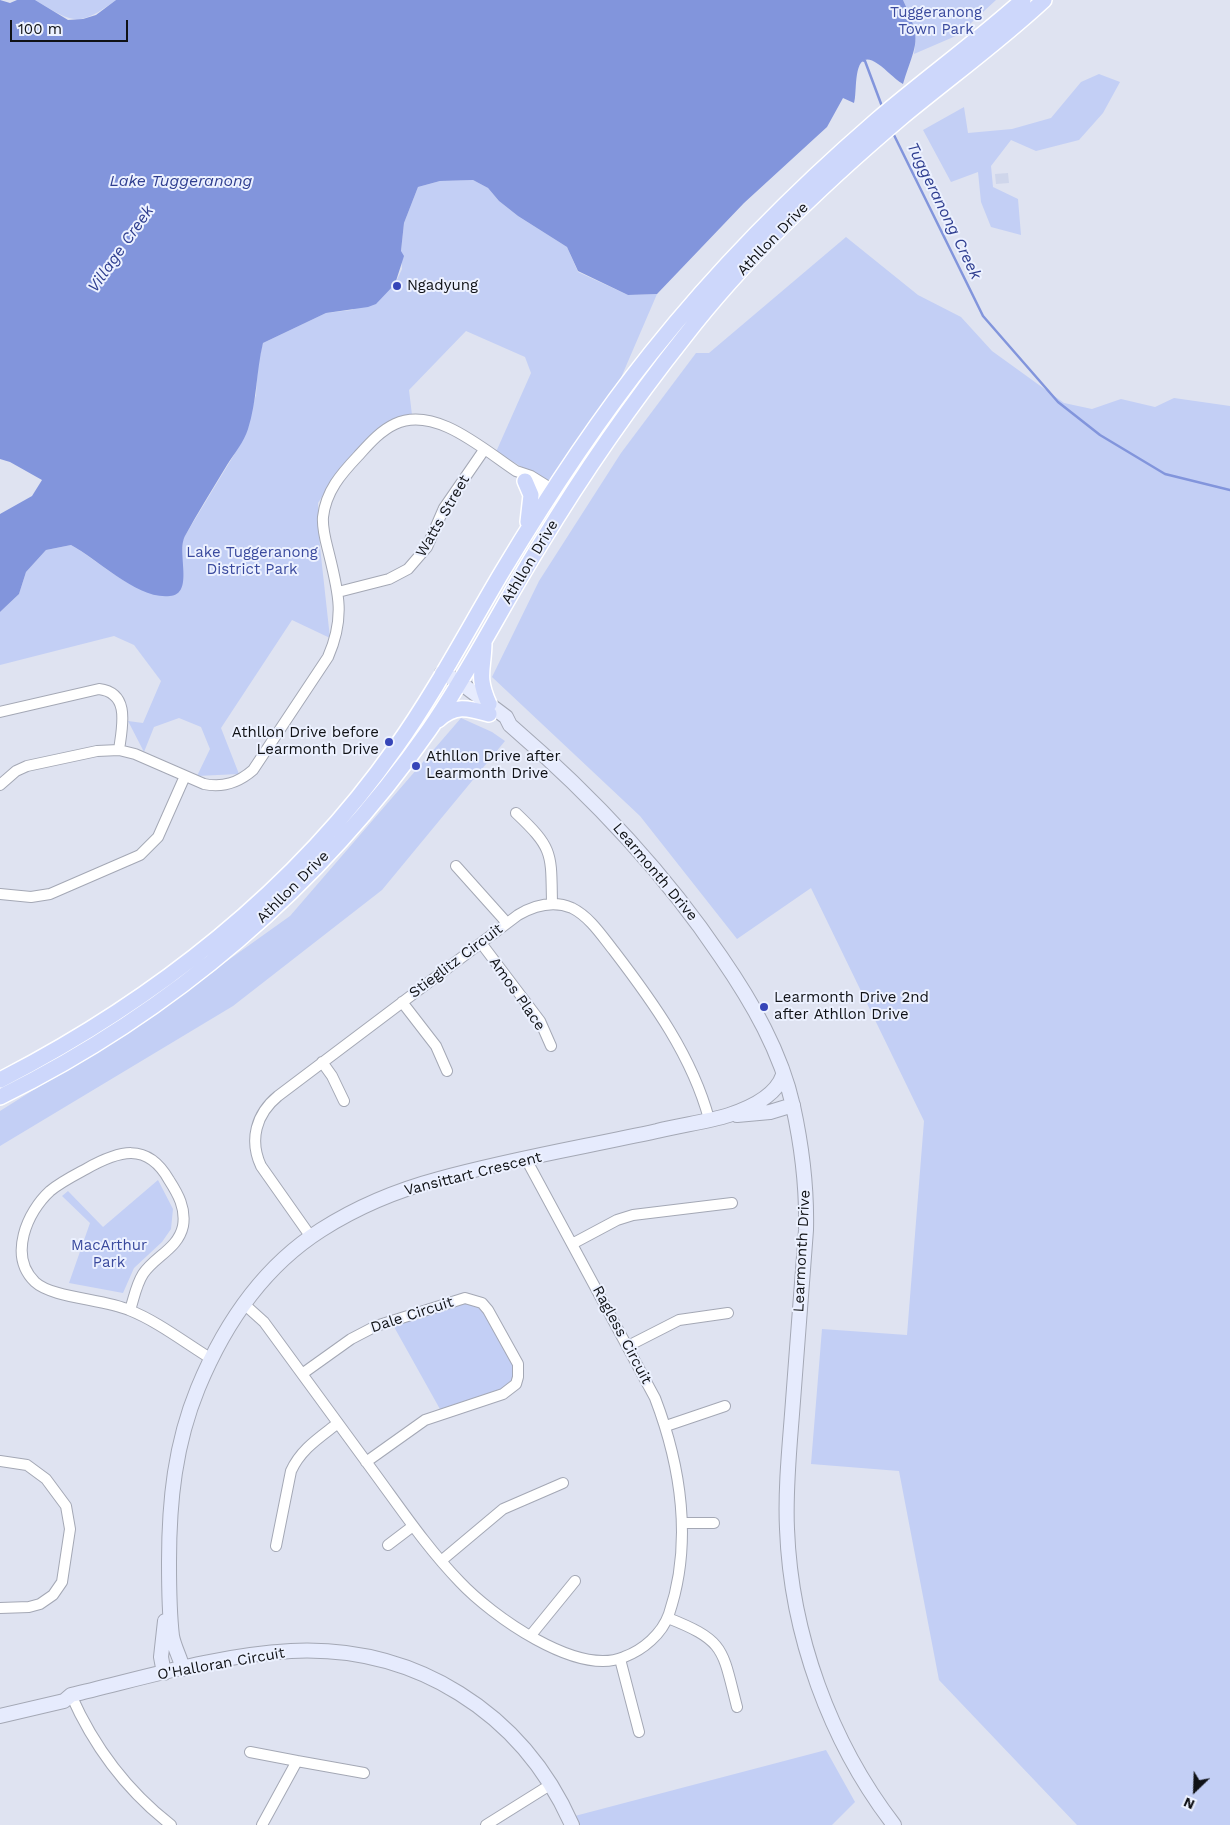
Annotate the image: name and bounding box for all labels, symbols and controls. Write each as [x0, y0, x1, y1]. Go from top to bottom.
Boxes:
park label: Tuggeranong Town Park [890, 4, 982, 39]
scale bar [12, 10, 130, 42]
text: 100 m [18, 20, 62, 38]
water label: Tuggeranong Creek [902, 139, 986, 283]
water label: Lake Tuggeranong [110, 171, 252, 191]
street label: Athllon Drive [734, 199, 812, 279]
water label: Village Creek [84, 202, 158, 296]
place label: Ngadyung [407, 277, 478, 295]
marker: Ngadyung [391, 280, 403, 292]
street label: Watts Street [412, 472, 474, 560]
street label: Athllon Drive [498, 517, 562, 607]
park label: Lake Tuggeranong District Park [186, 544, 318, 579]
place label: Athllon Drive before Learmonth Drive [232, 724, 379, 759]
marker: Athllon Drive before Learmonth Drive [383, 736, 395, 748]
place label: Athllon Drive after Learmonth Drive [426, 748, 561, 783]
marker: Athllon Drive after Learmonth Drive [410, 760, 422, 772]
street label: Learmonth Drive [609, 819, 701, 925]
street label: Athllon Drive [253, 847, 333, 927]
street label: Stieglitz Circuit [406, 920, 506, 1002]
street label: Amos Place [485, 954, 549, 1034]
place label: Learmonth Drive 2nd after Athllon Drive [774, 989, 929, 1024]
marker: Learmonth Drive 2nd after Athllon Drive [758, 1001, 770, 1013]
street label: Vansittart Crescent [402, 1148, 544, 1200]
street label: Learmonth Drive [790, 1189, 814, 1313]
park label: MacArthur Park [71, 1237, 147, 1272]
street label: Ragless Circuit [589, 1283, 655, 1387]
street label: Dale Circuit [368, 1293, 456, 1337]
street label: O'Halloran Circuit [156, 1644, 286, 1684]
north arrow [1170, 1765, 1220, 1815]
text: N [1181, 1794, 1197, 1813]

